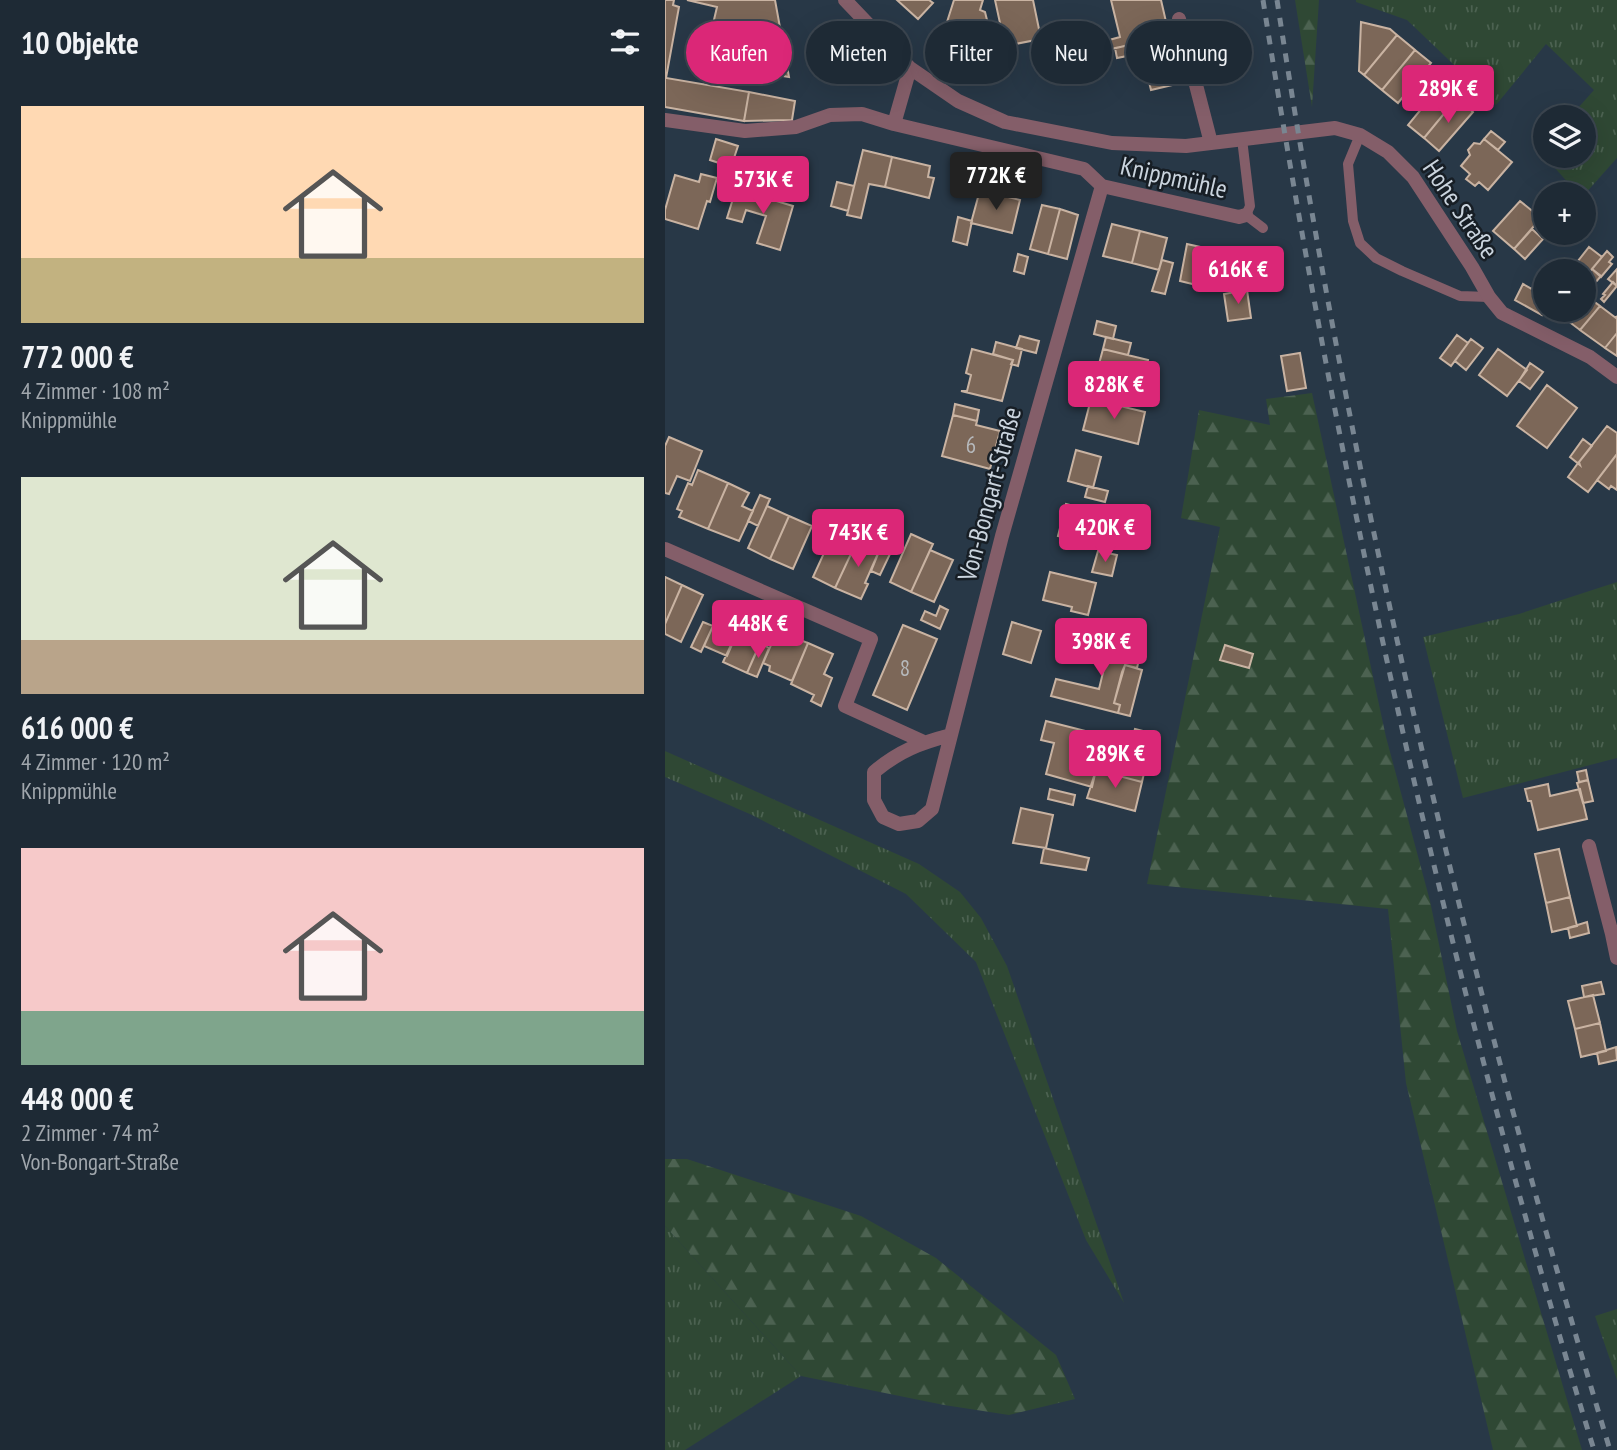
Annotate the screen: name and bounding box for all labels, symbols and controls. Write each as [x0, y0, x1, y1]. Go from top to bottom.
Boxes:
chip: Kaufen [686, 21, 792, 84]
chip: Mieten [806, 21, 911, 84]
chip: Filter [925, 21, 1017, 84]
chip: Neu [1031, 21, 1112, 84]
chip: Wohnung [1126, 21, 1252, 84]
text: 10 Objekte [21, 23, 139, 62]
icon: filters [606, 23, 644, 61]
pin: 289K € [1391, 66, 1505, 125]
text: 289K € [1418, 73, 1478, 102]
map controls [1533, 105, 1596, 322]
button: layers [1533, 105, 1596, 168]
street label: Knippmühle [1117, 149, 1231, 205]
icon: home [270, 151, 396, 277]
pin: 772K € [939, 152, 1053, 212]
street label: Hohe Straße [1416, 153, 1506, 265]
pin: 573K € [706, 156, 820, 216]
text: 772K € [966, 160, 1026, 189]
text: 573K € [733, 164, 793, 193]
button: + [1533, 182, 1596, 245]
pin: 616K € [1181, 246, 1295, 306]
text: 616K € [1208, 254, 1268, 283]
button: − [1533, 259, 1596, 322]
text: 772 000 € [21, 337, 134, 376]
pin: 828K € [1057, 362, 1171, 421]
text: 828K € [1084, 369, 1144, 398]
text: 4 Zimmer · 108 m² [21, 376, 170, 405]
street label: Von-Bongart-Straße [950, 403, 1028, 585]
text: Knippmühle [21, 405, 117, 434]
house number: 6 [966, 430, 976, 459]
pin: 420K € [1048, 504, 1162, 564]
pin: 743K € [801, 510, 915, 569]
text: 420K € [1075, 512, 1135, 541]
text: 743K € [828, 517, 888, 546]
icon: home [270, 522, 396, 648]
pin: 448K € [701, 600, 815, 660]
text: 448K € [728, 608, 788, 637]
pin: 398K € [1044, 618, 1158, 678]
text: 398K € [1071, 626, 1131, 655]
house number: 8 [900, 653, 910, 682]
text: 616 000 € [21, 708, 134, 747]
pin: 289K € [1058, 730, 1172, 790]
text: 289K € [1085, 738, 1145, 767]
text: 4 Zimmer · 120 m² [21, 747, 170, 776]
text: Knippmühle [21, 776, 117, 805]
icon: home [270, 893, 396, 1019]
text: 448 000 € [21, 1079, 134, 1118]
text: 2 Zimmer · 74 m² [21, 1118, 159, 1147]
text: Von-Bongart-Straße [21, 1147, 179, 1176]

